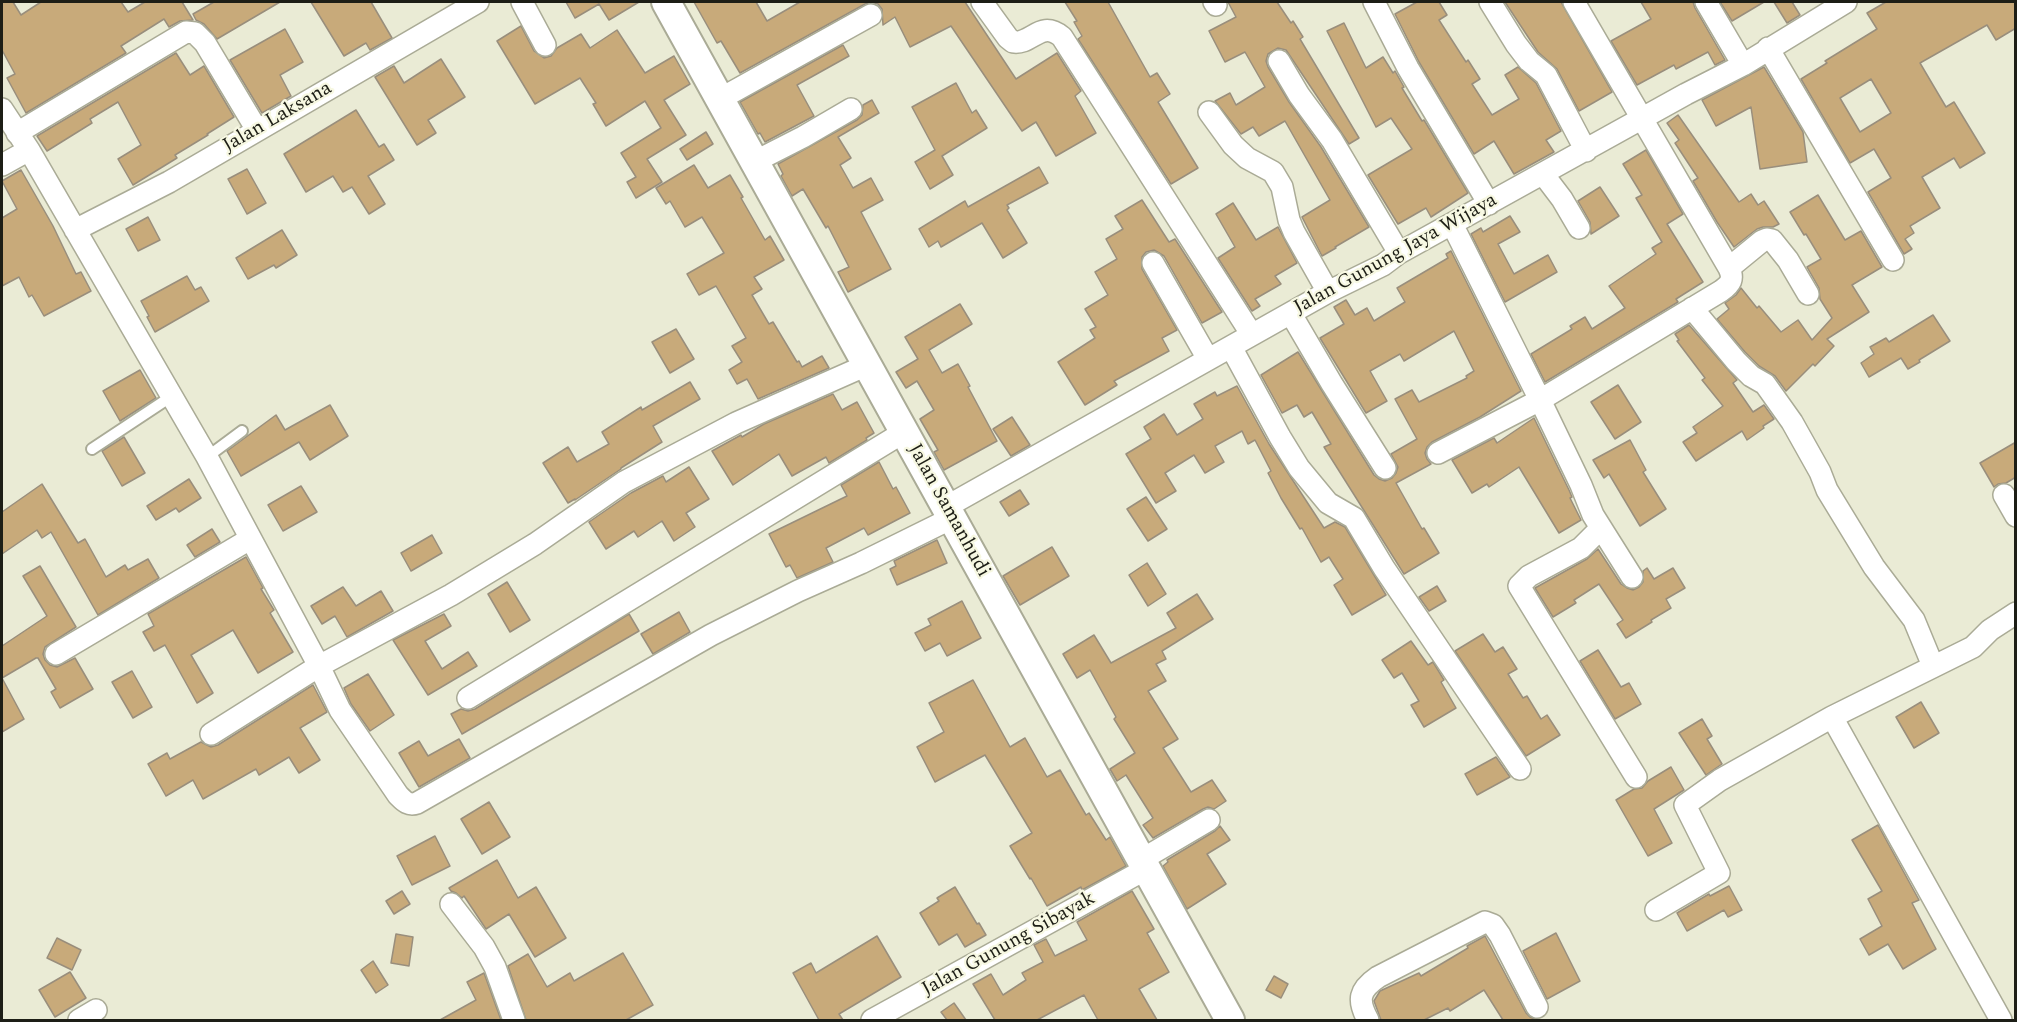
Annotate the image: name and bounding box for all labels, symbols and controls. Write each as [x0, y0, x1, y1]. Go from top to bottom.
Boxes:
street label: Jalan Laksana [219, 77, 337, 159]
street label: Jalan Gunung Jaya Wijaya [1290, 189, 1502, 321]
street label: Jalan Samanhudi [901, 440, 995, 582]
street label: Jalan Gunung Sibayak [918, 887, 1100, 1003]

